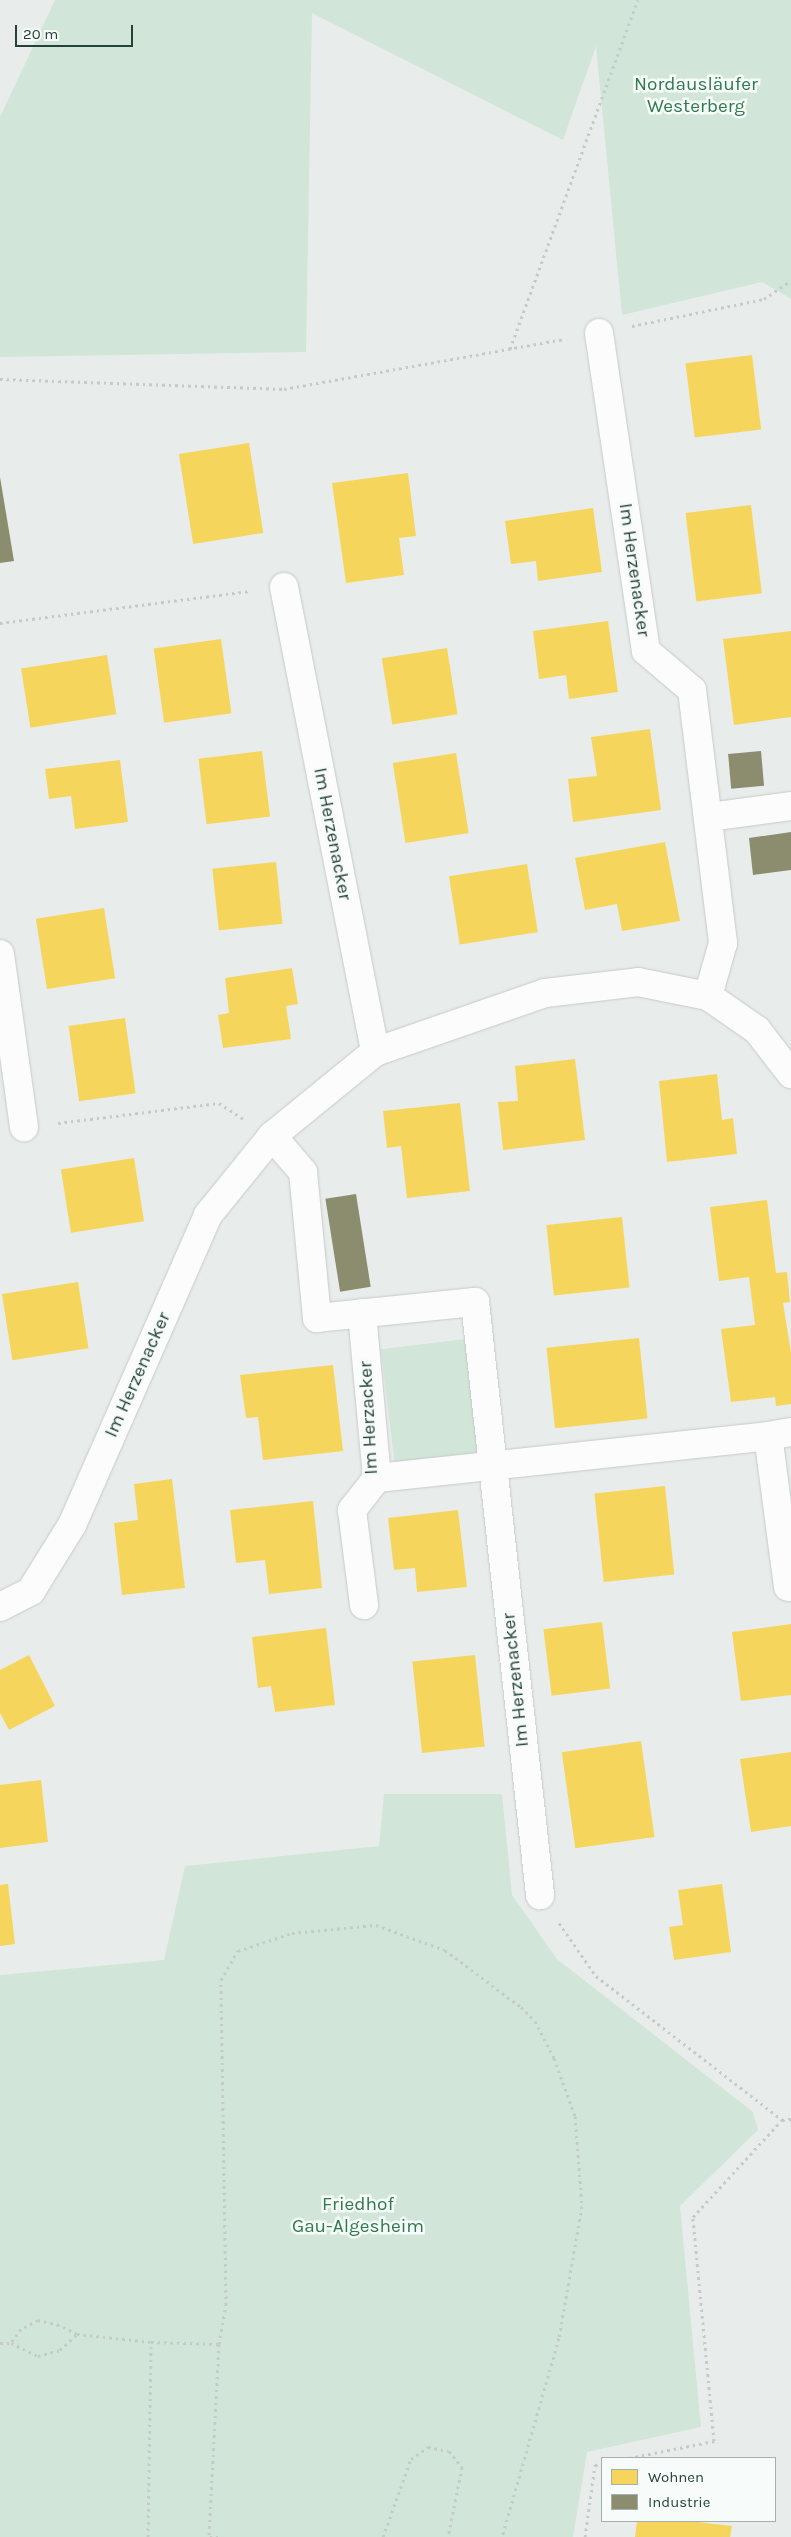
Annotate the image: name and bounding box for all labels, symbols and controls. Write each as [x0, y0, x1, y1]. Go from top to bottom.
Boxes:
scale bar [18, 15, 135, 47]
text: 20 m [23, 25, 58, 43]
park label: Nordausläufer Westerberg [634, 74, 758, 118]
street label: Im Herzenacker [613, 502, 655, 638]
street label: Im Herzenacker [308, 766, 356, 902]
street label: Im Herzenacker [100, 1309, 176, 1441]
street label: Im Herzacker [355, 1361, 383, 1475]
street label: Im Herzenacker [498, 1612, 534, 1748]
park label: Friedhof Gau-Algesheim [292, 2194, 424, 2238]
legend [601, 2457, 776, 2522]
text: Wohnen [648, 2468, 704, 2486]
text: Industrie [648, 2493, 710, 2511]

